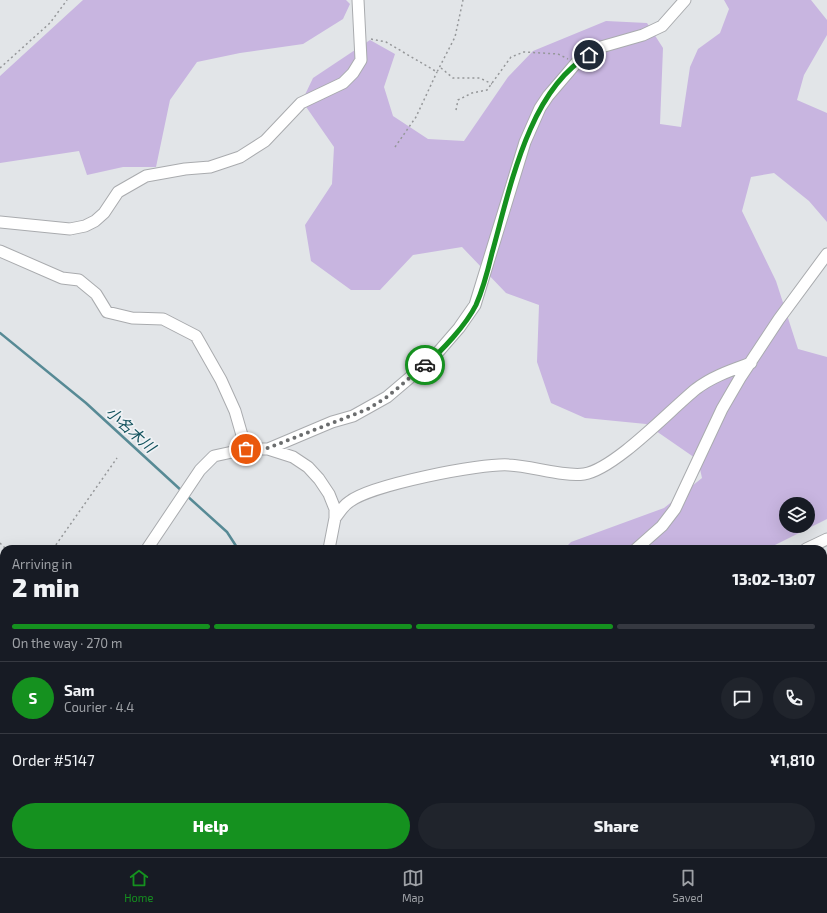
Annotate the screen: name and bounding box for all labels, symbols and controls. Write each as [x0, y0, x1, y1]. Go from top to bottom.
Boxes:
pin [572, 38, 606, 72]
icon: home [578, 44, 600, 66]
courier [405, 345, 445, 385]
icon: car [414, 354, 436, 376]
water label: 小名木川 [103, 402, 161, 457]
pin [229, 432, 263, 466]
icon: bag [235, 438, 257, 460]
map controls [779, 497, 815, 533]
button: layers [779, 497, 815, 533]
text: Arriving in [12, 556, 72, 572]
text: 13:02–13:07 [732, 570, 815, 588]
text: 2 min [12, 571, 79, 602]
text: On the way · 270 m [12, 635, 122, 651]
button: chat [721, 677, 763, 719]
button: phone [773, 677, 815, 719]
text: Sam [64, 681, 95, 699]
text: S [29, 689, 37, 707]
text: Courier · 4.4 [64, 699, 134, 715]
text: Order #5147 [12, 751, 95, 769]
text: ¥1,810 [770, 751, 815, 769]
button: Help [12, 803, 410, 849]
button: Share [418, 803, 815, 849]
tab: Home [124, 867, 153, 904]
tab: Map [402, 867, 424, 904]
tab: Saved [673, 867, 703, 904]

